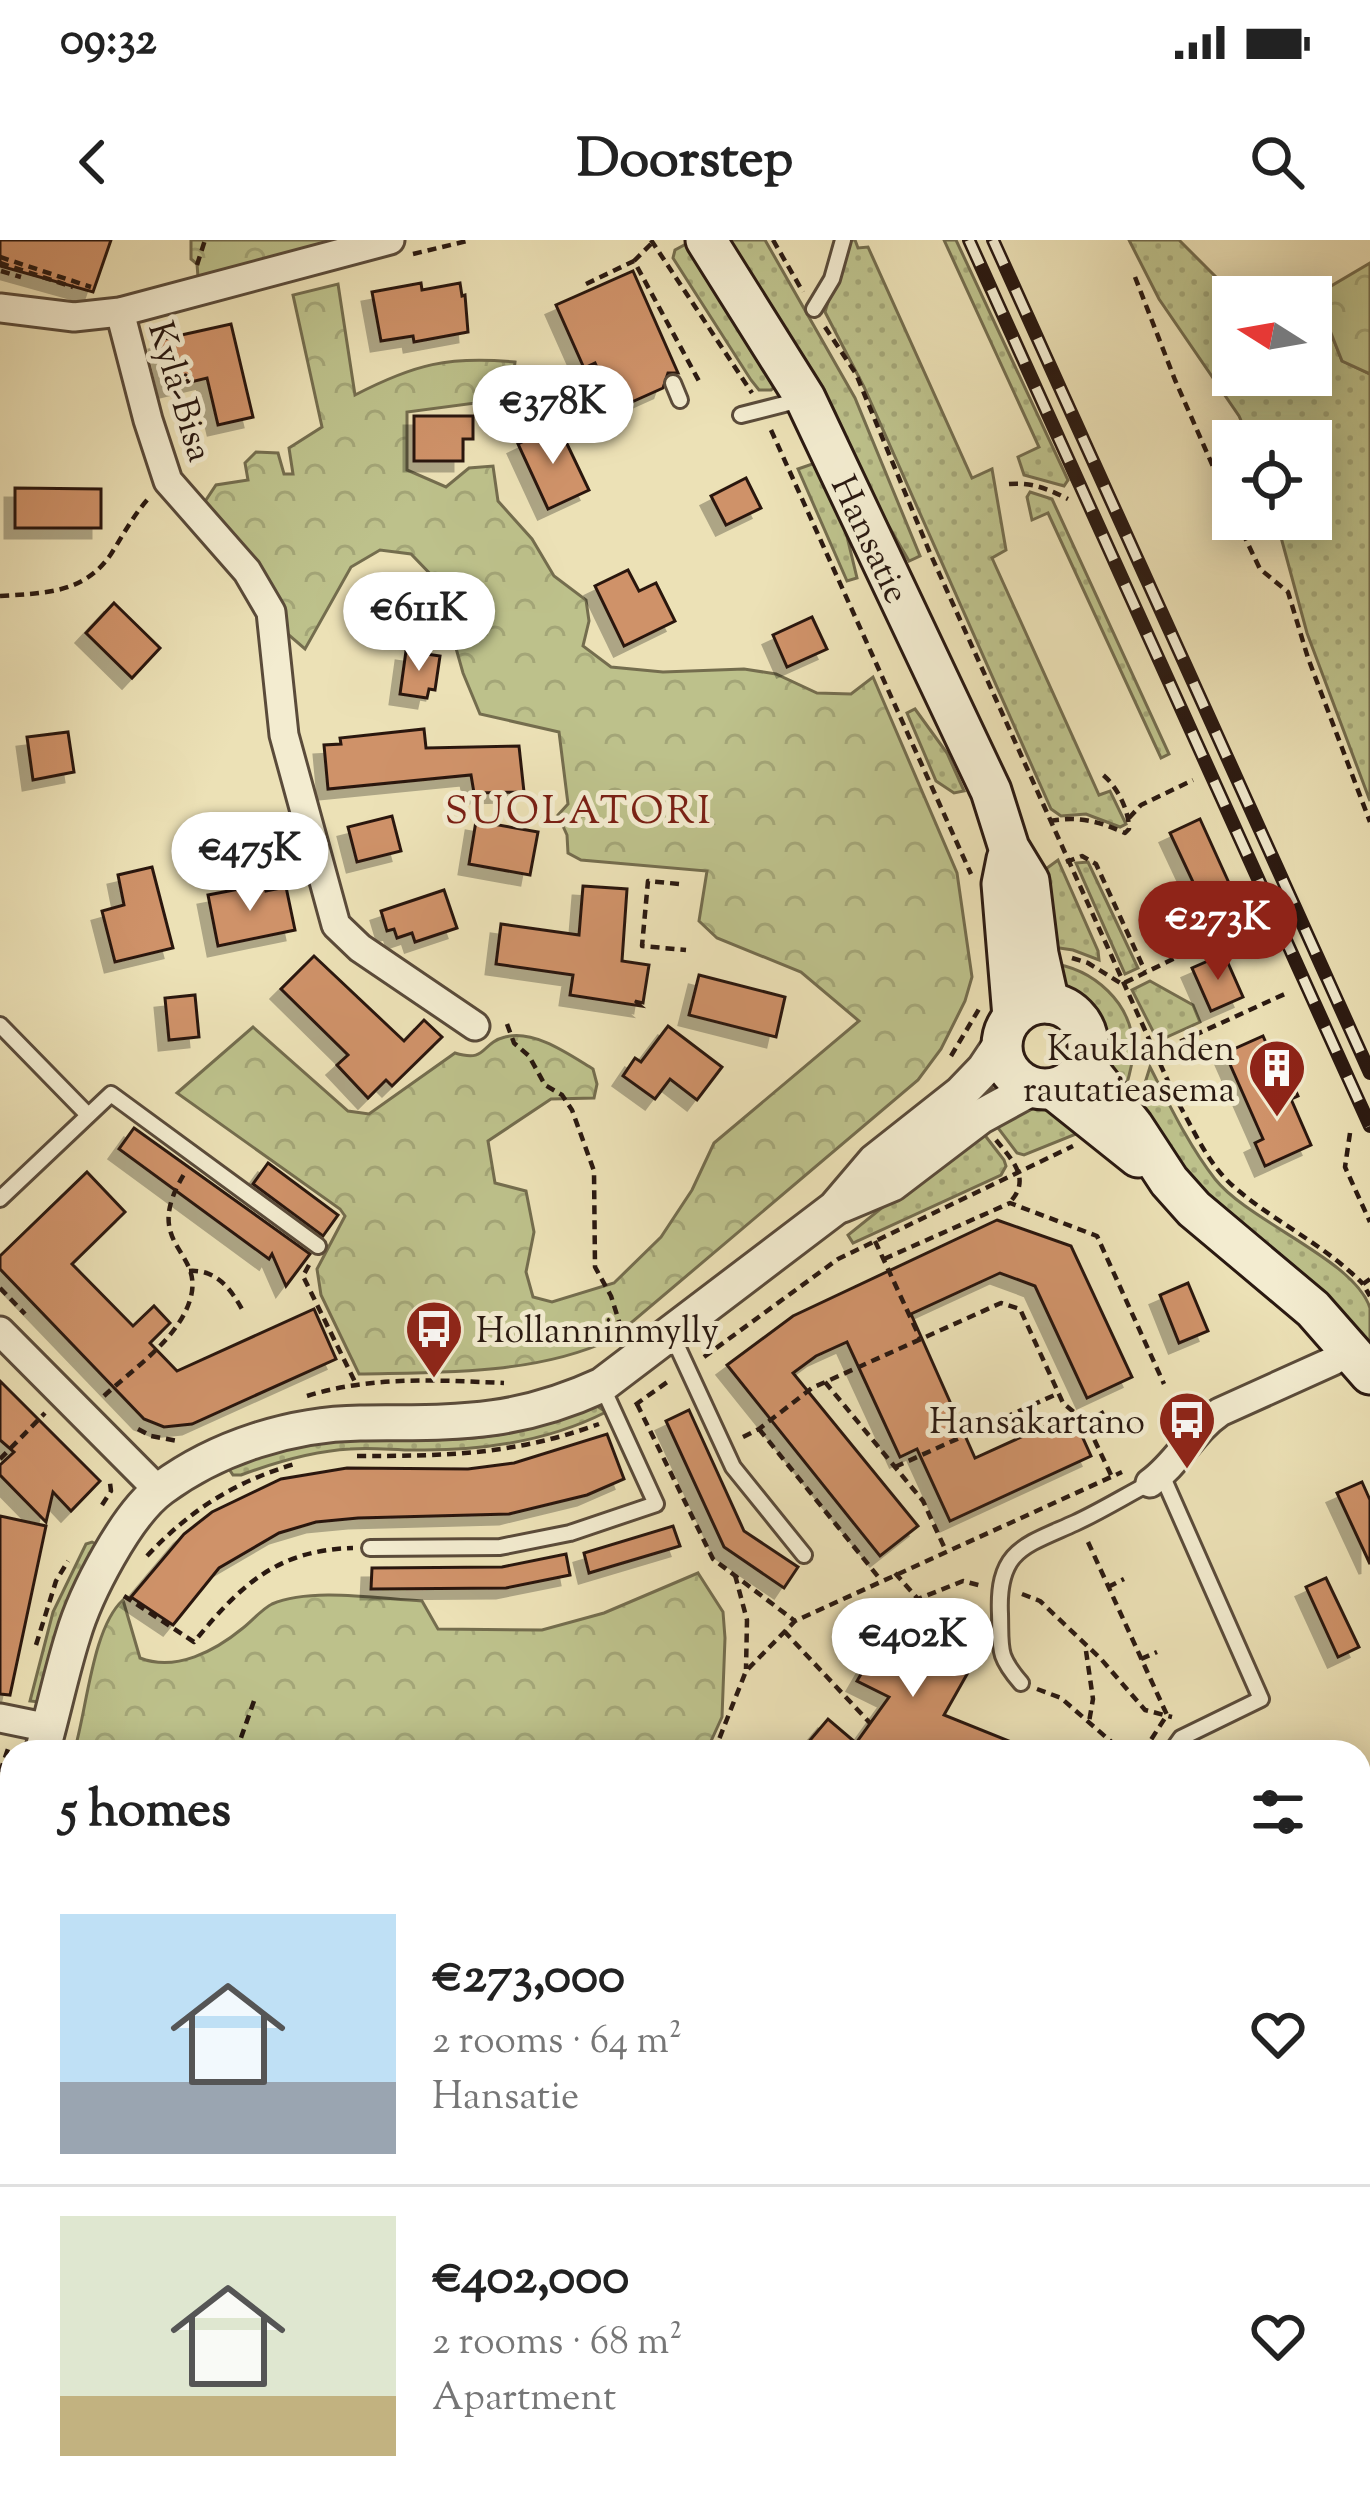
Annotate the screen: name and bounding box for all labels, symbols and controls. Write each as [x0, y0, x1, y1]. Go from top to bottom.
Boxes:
text: 09:32 [60, 10, 157, 75]
text: Doorstep [577, 123, 793, 201]
icon: back [60, 129, 126, 195]
icon: search [1244, 129, 1310, 195]
north arrow [1212, 276, 1332, 396]
map controls [1212, 276, 1332, 540]
street label: Kylä-Bisa [132, 316, 224, 469]
pin: €378K [469, 365, 637, 467]
text: €378K [500, 376, 606, 432]
button: locate [1212, 420, 1332, 540]
street label: Hansatie [815, 468, 920, 613]
pin: €611K [335, 572, 503, 674]
text: €611K [370, 583, 468, 639]
district label: SUOLATORI [445, 786, 713, 842]
pin: €475K [166, 812, 334, 914]
text: €475K [198, 823, 302, 879]
pin: €273K [1134, 881, 1302, 983]
text: €273K [1165, 892, 1271, 948]
place label: Kauklahden rautatieasema [1023, 1025, 1235, 1118]
building icon: Kauklahden rautatieasema [1246, 1037, 1308, 1119]
bus stop icon: Hollanninmylly [403, 1298, 465, 1380]
place label: Hollanninmylly [476, 1307, 719, 1359]
bus stop icon: Hansakartano [1156, 1389, 1218, 1471]
place label: Hansakartano [929, 1398, 1145, 1450]
pin: €402K [829, 1598, 997, 1700]
text: €402K [859, 1609, 967, 1665]
text: 5 homes [60, 1776, 231, 1849]
icon: filters [1245, 1779, 1311, 1845]
text: €273,000 [432, 1942, 625, 2015]
icon: home [156, 1962, 300, 2106]
icon: heart [1245, 2001, 1311, 2067]
text: 2 rooms · 64 m² [432, 2015, 682, 2071]
text: Hansatie [432, 2071, 579, 2127]
text: €402,000 [432, 2243, 629, 2316]
icon: home [156, 2264, 300, 2408]
icon: heart [1245, 2303, 1311, 2369]
text: 2 rooms · 68 m² [432, 2316, 682, 2372]
text: Apartment [432, 2372, 616, 2428]

